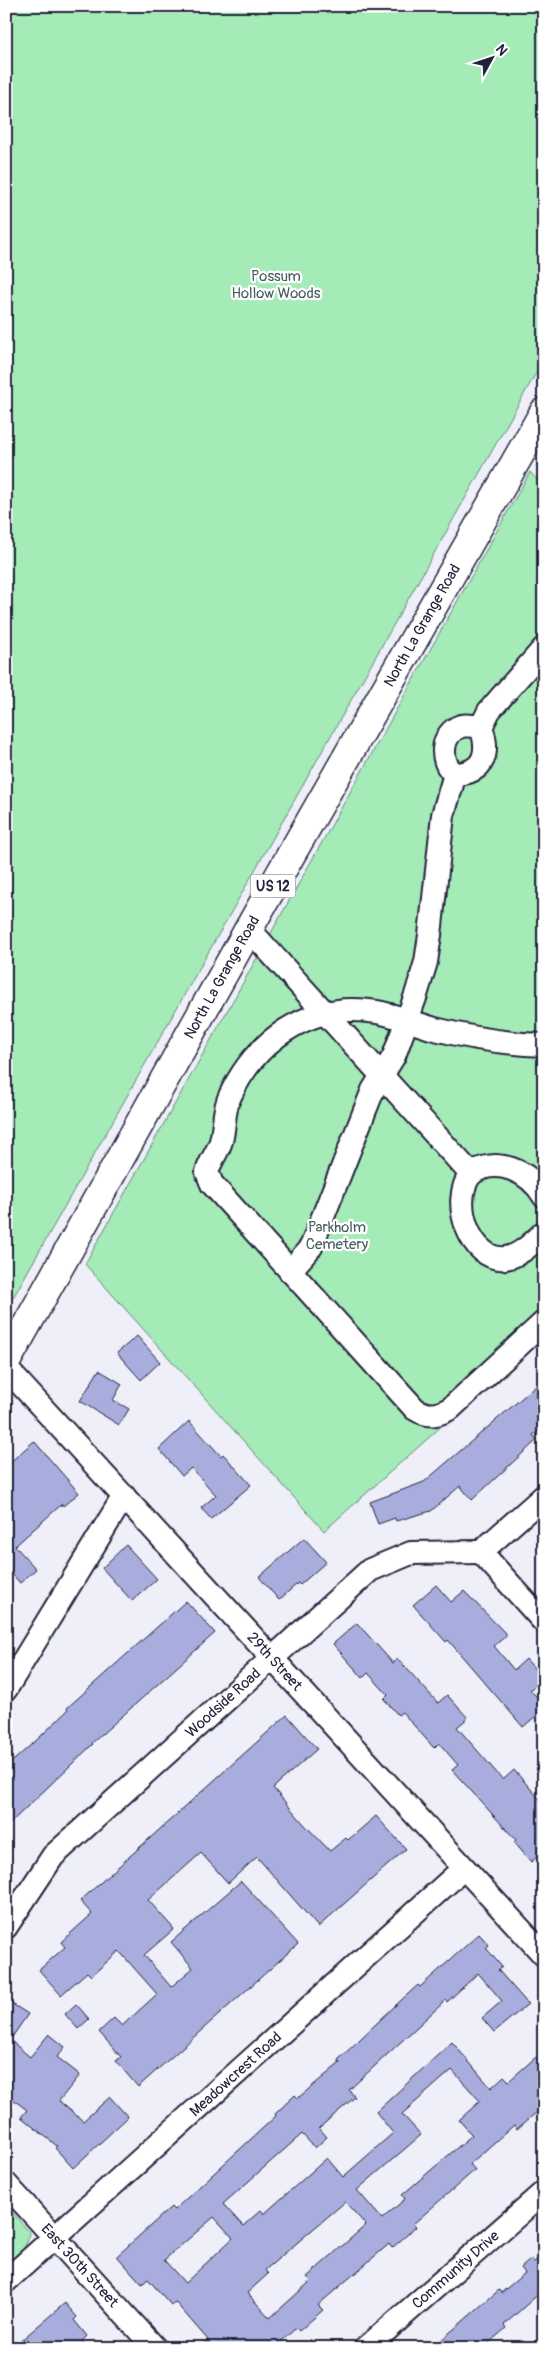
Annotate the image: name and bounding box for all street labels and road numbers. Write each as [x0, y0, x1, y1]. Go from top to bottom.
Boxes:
street label: North La Grange Road [380, 561, 465, 690]
road number: US 12 [250, 874, 296, 898]
street label: North La Grange Road [180, 913, 264, 1043]
street label: 29th Street [243, 1628, 307, 1696]
street label: Woodside Road [182, 1664, 265, 1742]
street label: Meadowcrest Road [186, 2028, 286, 2121]
street label: East 30th Street [37, 2220, 123, 2312]
street label: Community Drive [408, 2226, 504, 2313]

